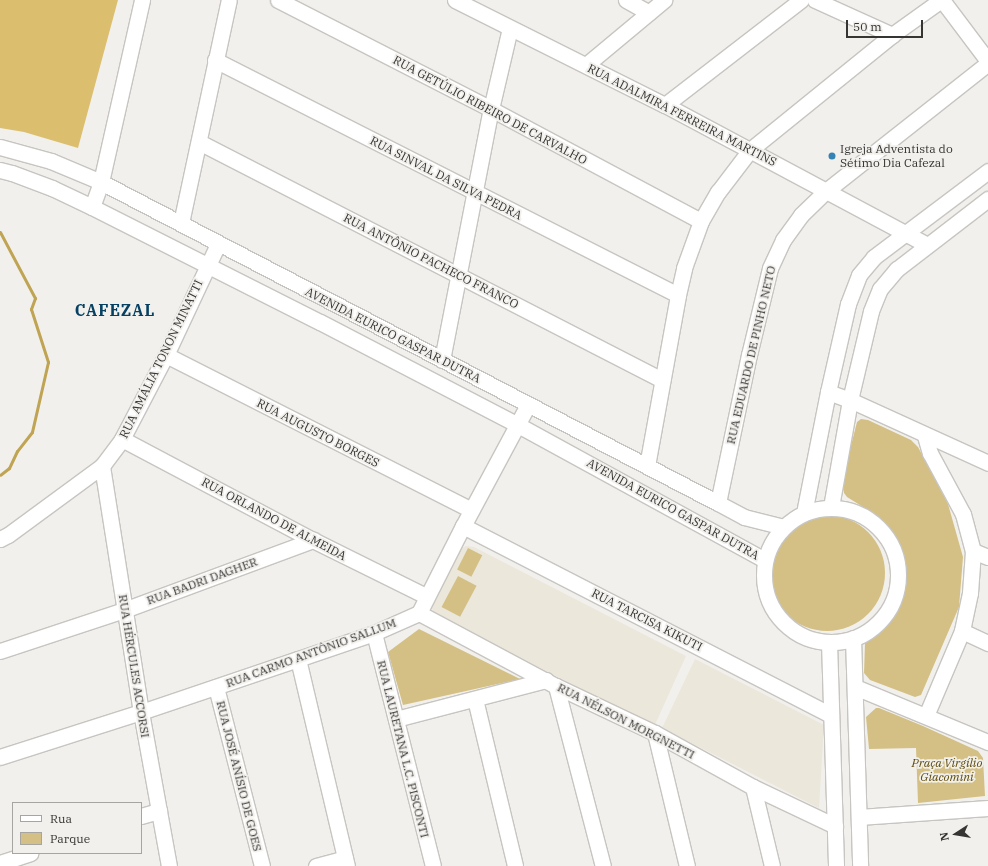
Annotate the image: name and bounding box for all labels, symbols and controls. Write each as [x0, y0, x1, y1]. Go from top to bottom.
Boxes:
scale bar [848, 12, 925, 38]
text: 50 m [853, 19, 882, 34]
street label: RUA GETÚLIO RIBEIRO DE CARVALHO [390, 53, 590, 167]
street label: RUA ADALMIRA FERREIRA MARTINS [585, 61, 779, 169]
street label: RUA SINVAL DA SILVA PEDRA [368, 133, 524, 223]
place label: Igreja Adventista do Sétimo Dia Cafezal [840, 142, 953, 170]
marker: Igreja Adventista do Sétimo Dia Cafezal [827, 151, 837, 161]
street label: RUA ANTÔNIO PACHECO FRANCO [341, 210, 521, 312]
street label: RUA EDUARDO DE PINHO NETO [723, 264, 779, 446]
street label: RUA AMÁLIA TONON MINATTI [116, 277, 206, 441]
street label: AVENIDA EURICO GASPAR DUTRA [303, 284, 483, 386]
district label: CAFEZAL [75, 300, 155, 320]
street label: RUA AUGUSTO BORGES [254, 396, 382, 470]
street label: AVENIDA EURICO GASPAR DUTRA [584, 455, 762, 563]
street label: RUA ORLANDO DE ALMEIDA [199, 475, 349, 563]
street label: RUA BADRI DAGHER [145, 554, 259, 608]
street label: RUA TARCISA KIKUTI [589, 586, 705, 654]
street label: RUA HÉRCULES ACCORSI [116, 593, 152, 739]
street label: RUA CARMO ANTÔNIO SALLUM [224, 615, 398, 691]
street label: RUA LAURETANA L.C. PISCONTI [374, 659, 432, 839]
street label: RUA NÉLSON MORGNETTI [555, 680, 697, 762]
street label: RUA JOSÉ ANÍSIO DE GOES [213, 699, 265, 853]
park label: Praça Virgílio Giacomini [912, 756, 982, 784]
legend [12, 802, 142, 854]
text: Rua [50, 811, 72, 826]
north arrow [936, 814, 976, 854]
text: Parque [50, 831, 90, 846]
text: N [937, 831, 952, 842]

